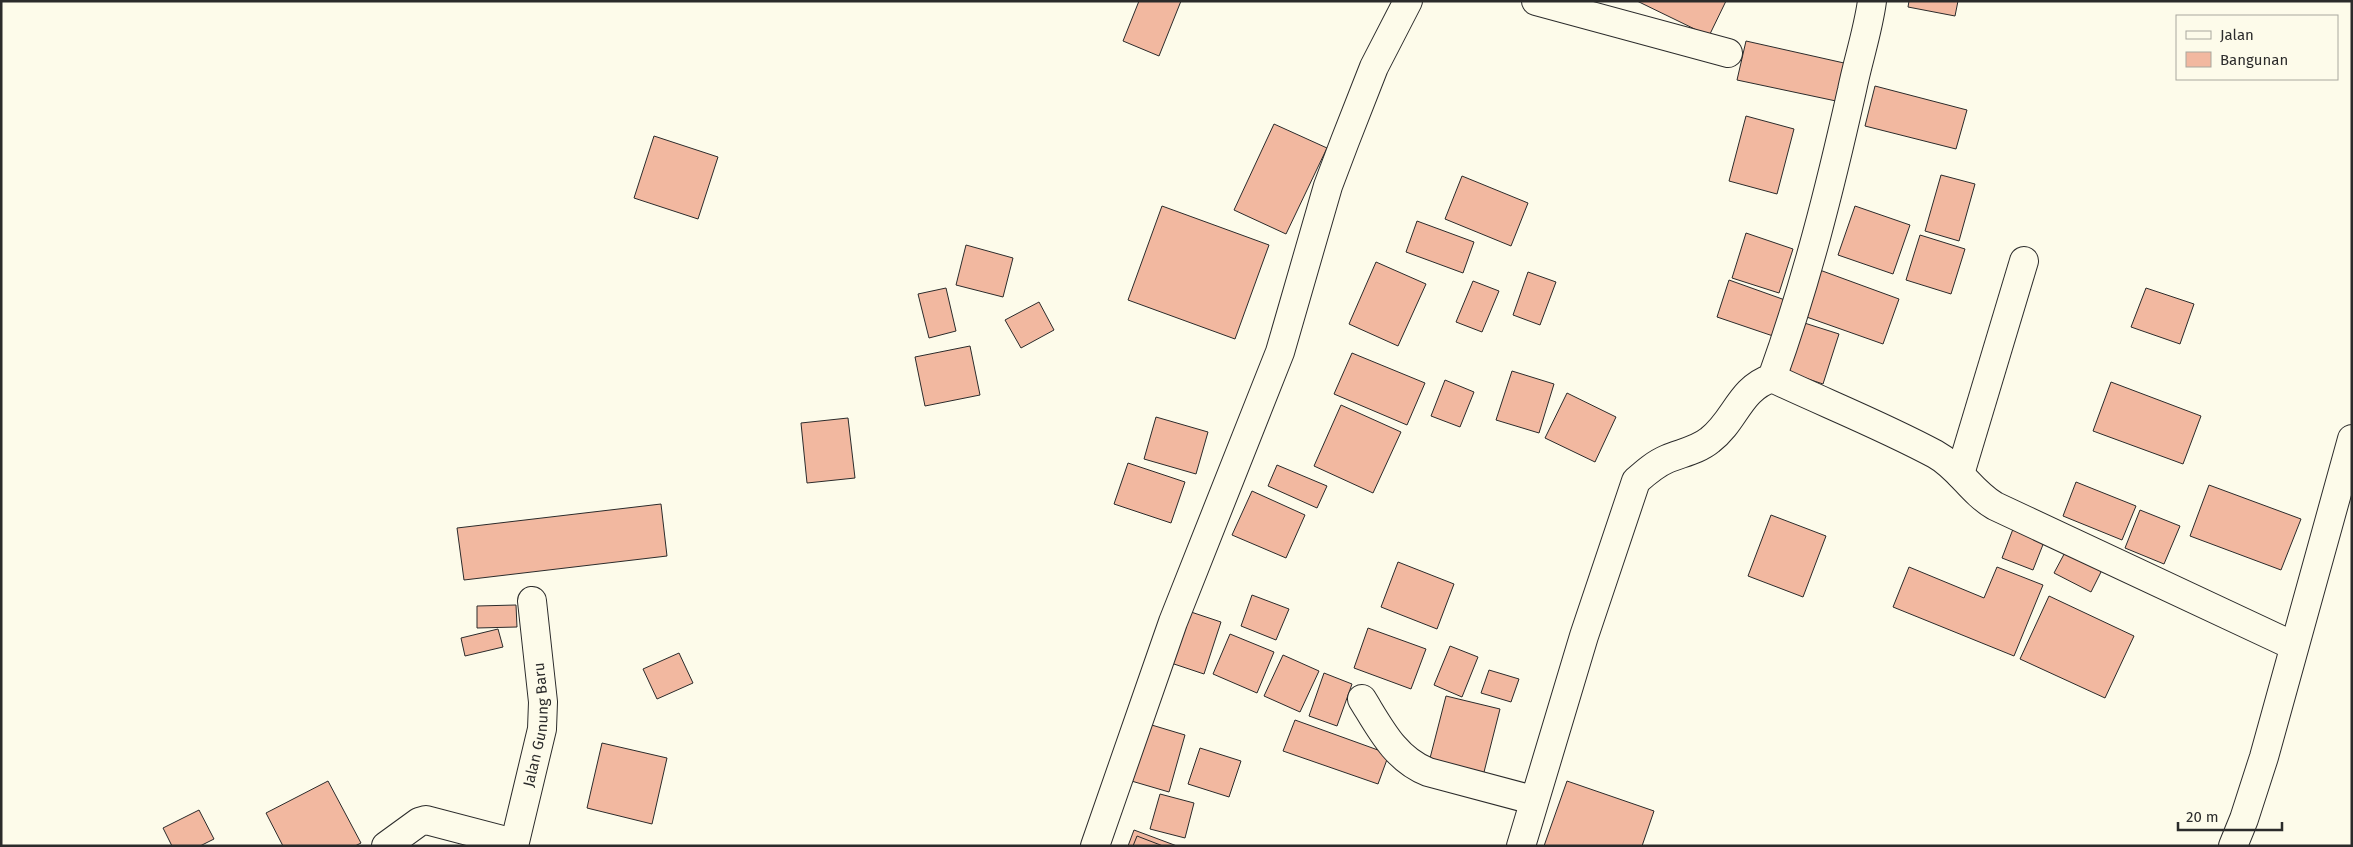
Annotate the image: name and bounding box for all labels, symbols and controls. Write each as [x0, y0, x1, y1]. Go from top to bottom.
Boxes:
legend [2176, 15, 2338, 80]
text: Jalan [2220, 26, 2254, 44]
text: Bangunan [2220, 51, 2288, 69]
street label: Jalan Gunung Baru [519, 662, 552, 789]
scale bar [2178, 800, 2282, 832]
text: 20 m [2186, 808, 2219, 826]

